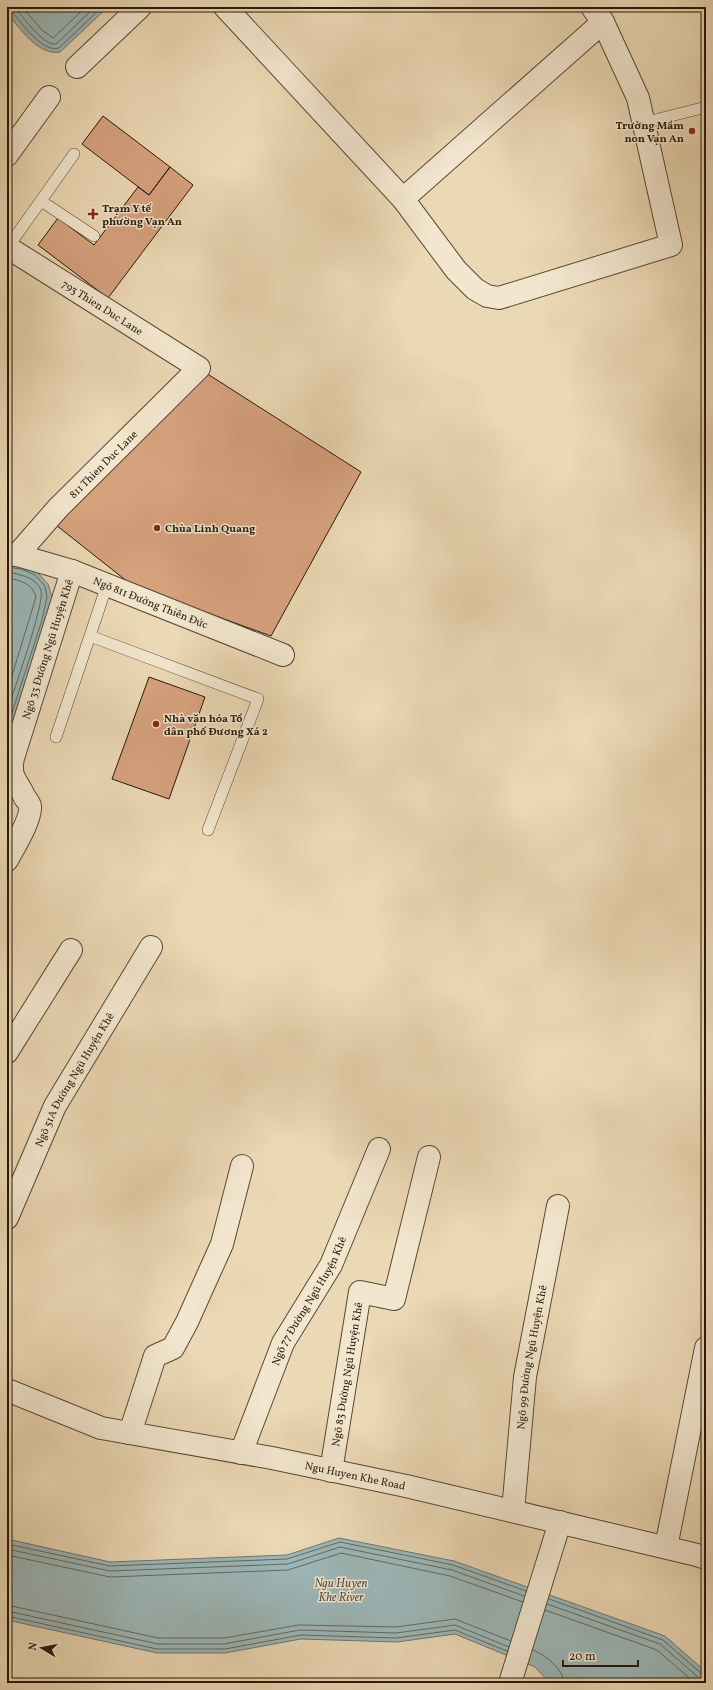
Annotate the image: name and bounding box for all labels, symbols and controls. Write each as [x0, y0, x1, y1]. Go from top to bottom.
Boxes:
place label: Trường Mầm non Vạn An [616, 119, 684, 147]
marker: Trường Mầm non Vạn An [687, 126, 697, 136]
place label: Trạm Y tế phường Vạn An [102, 202, 182, 230]
marker: Trạm Y tế phường Vạn An [87, 208, 99, 220]
street label: 793 Thien Duc Lane [58, 277, 145, 340]
street label: 811 Thien Duc Lane [67, 428, 141, 502]
place label: Chùa Linh Quang [165, 522, 255, 537]
marker: Chùa Linh Quang [152, 523, 162, 533]
street label: Ngõ 811 Đường Thiên Đức [91, 574, 210, 633]
street label: Ngõ 33 Đường Ngũ Huyện Khê [20, 578, 78, 721]
place label: Nhà văn hóa Tổ dân phố Đương Xá 2 [164, 712, 268, 740]
marker: Nhà văn hóa Tổ dân phố Đương Xá 2 [151, 719, 161, 729]
street label: Ngõ 51A Đường Ngũ Huyện Khê [32, 1010, 119, 1150]
street label: Ngõ 77 Đường Ngũ Huyện Khê [269, 1235, 351, 1368]
street label: Ngõ 99 Đường Ngũ Huyện Khê [514, 1284, 552, 1430]
street label: Ngõ 83 Đường Ngũ Huyện Khê [329, 1301, 367, 1448]
street label: Ngu Huyen Khe Road [303, 1459, 407, 1495]
water label: Ngu Huyen Khe River [314, 1576, 368, 1606]
north arrow [22, 1628, 62, 1668]
text: N [26, 1641, 42, 1652]
scale bar [563, 1642, 638, 1668]
text: 20 m [569, 1649, 596, 1665]

